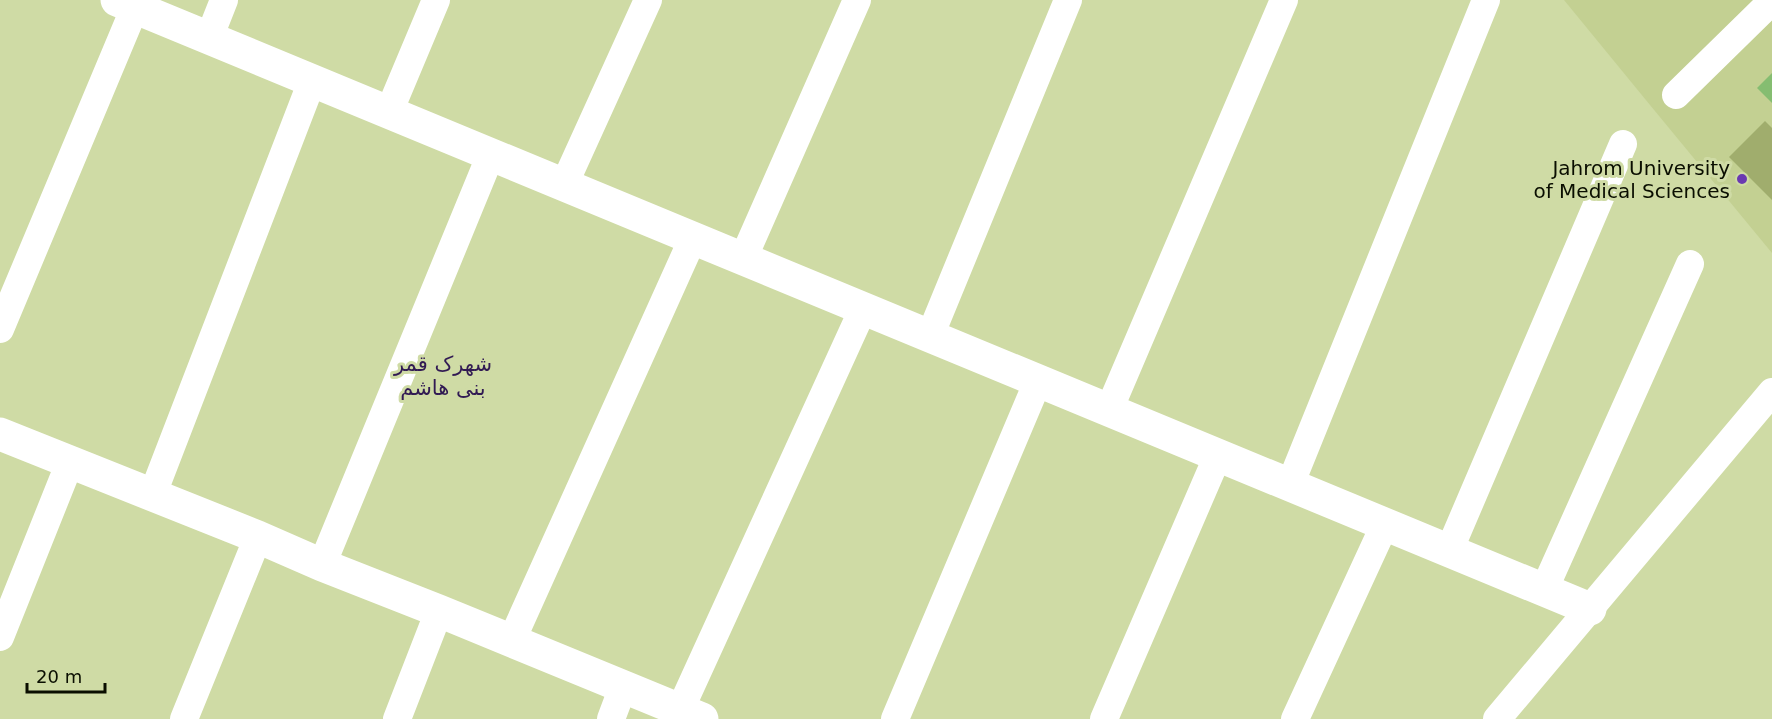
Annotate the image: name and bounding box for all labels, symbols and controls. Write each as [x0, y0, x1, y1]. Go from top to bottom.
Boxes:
place label: Jahrom University of Medical Sciences [1533, 156, 1730, 203]
marker: Jahrom University of Medical Sciences [1735, 172, 1749, 186]
district label: شهرک قمر بنی هاشم [393, 352, 492, 401]
scale bar [27, 656, 105, 694]
text: 20 m [36, 666, 82, 687]

